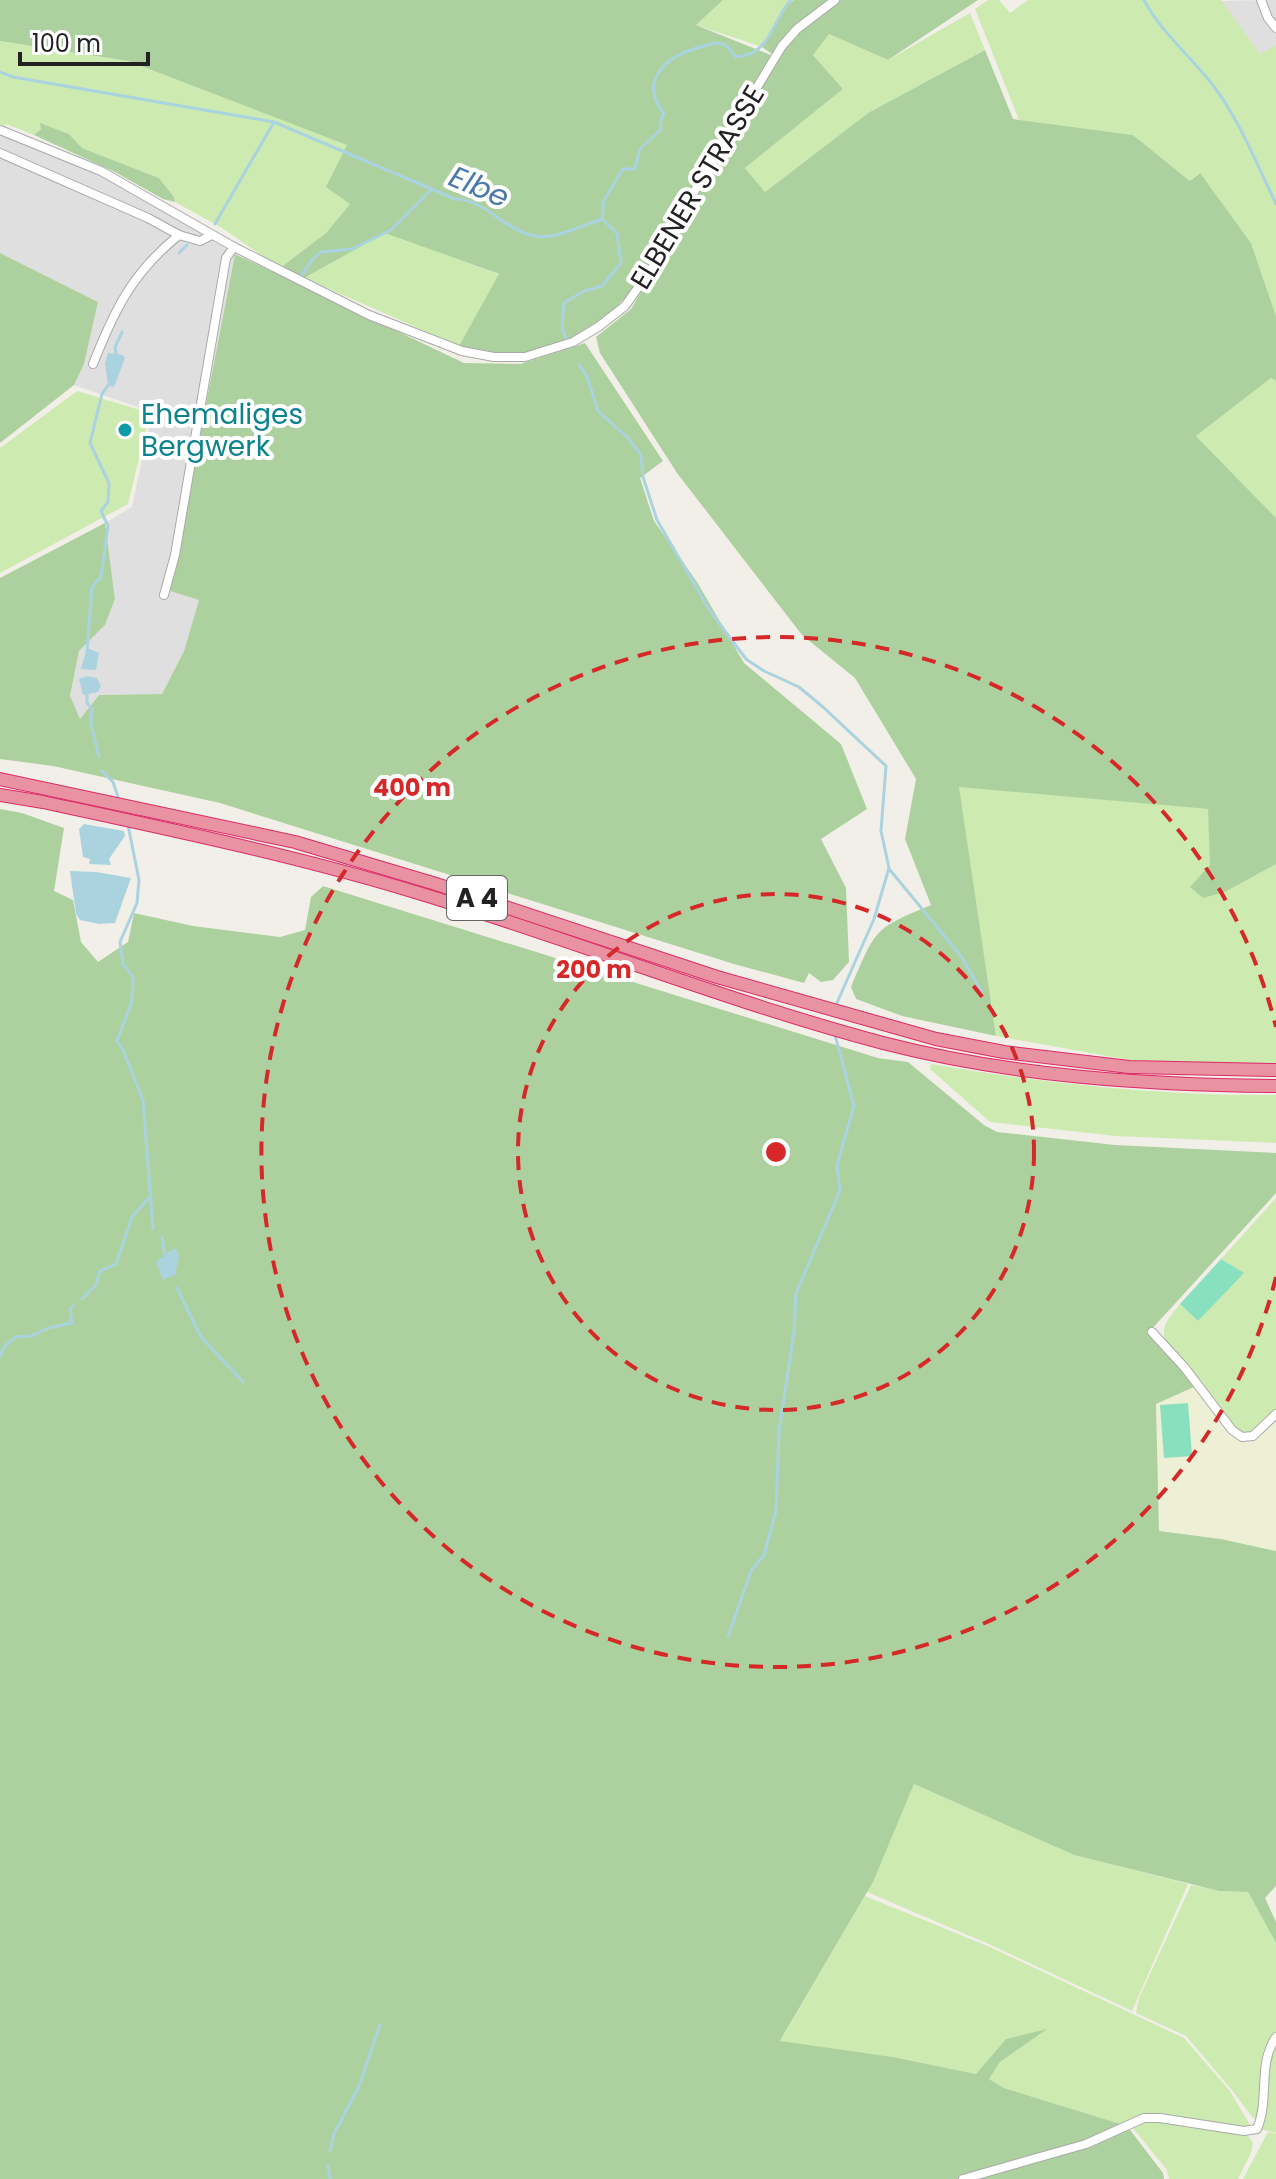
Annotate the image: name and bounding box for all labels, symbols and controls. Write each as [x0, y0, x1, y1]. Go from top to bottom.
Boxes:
scale bar [20, 16, 148, 66]
text: 100 m [32, 27, 101, 60]
street label: ELBENER STRASSE [621, 78, 774, 296]
water label: Elbe [442, 155, 516, 218]
place label: Ehemaliges Bergwerk [141, 395, 303, 466]
marker: Ehemaliges Bergwerk [116, 421, 134, 439]
text: 400 m [373, 771, 451, 804]
road number: A 4 [447, 876, 507, 920]
text: 200 m [556, 953, 632, 986]
centre of rings [762, 1138, 790, 1166]

